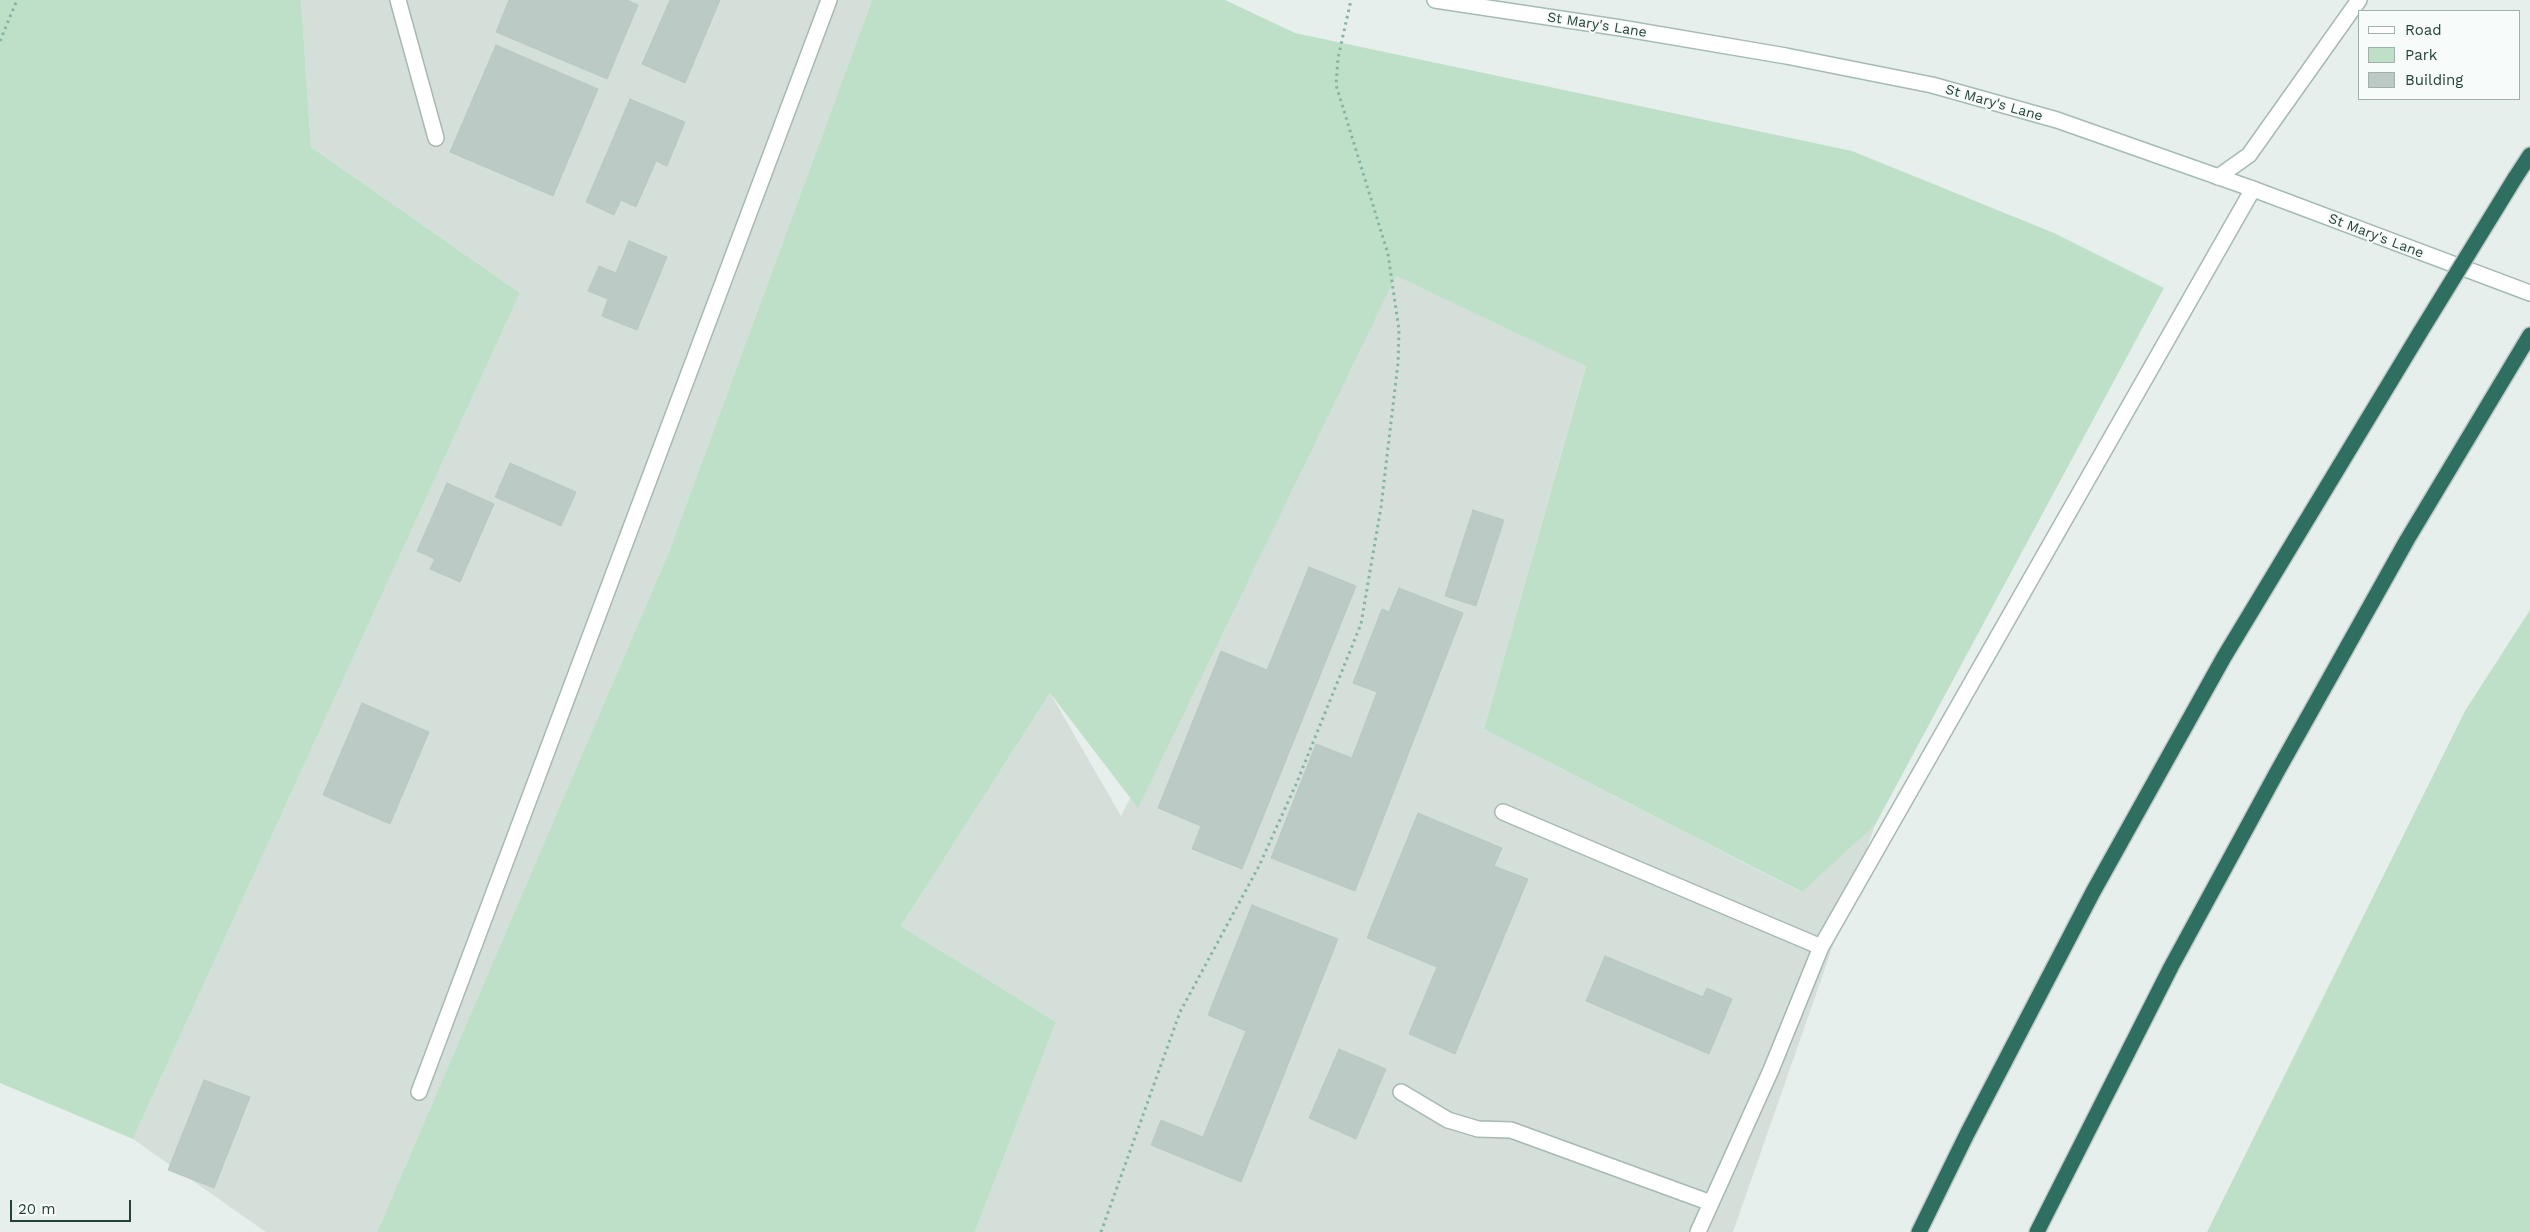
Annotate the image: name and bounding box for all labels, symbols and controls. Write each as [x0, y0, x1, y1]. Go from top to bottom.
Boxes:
street label: St Mary's Lane [1546, 9, 1648, 41]
legend [2358, 10, 2520, 100]
text: Road [2405, 21, 2442, 39]
text: Park [2405, 46, 2437, 64]
text: Building [2405, 71, 2463, 89]
street label: St Mary's Lane [1943, 81, 2045, 125]
street label: St Mary's Lane [2326, 210, 2426, 262]
scale bar [12, 1190, 134, 1222]
text: 20 m [18, 1200, 56, 1218]

